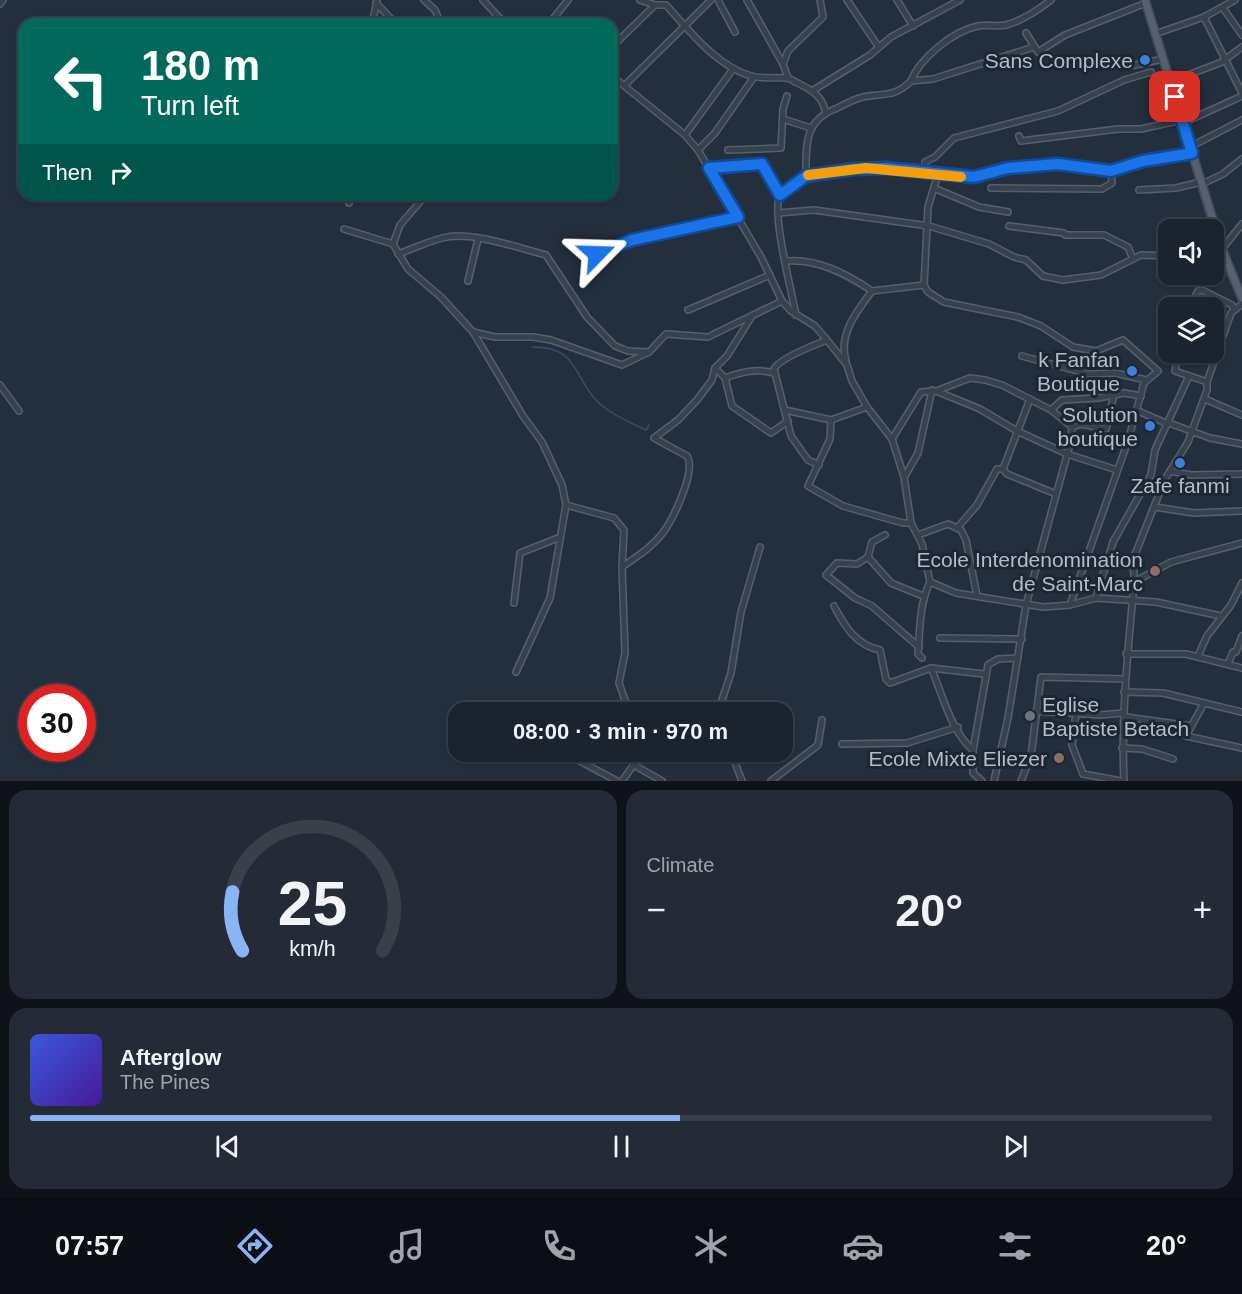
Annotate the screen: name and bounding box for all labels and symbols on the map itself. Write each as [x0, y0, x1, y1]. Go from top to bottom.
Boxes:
place label: Sans Complexe [985, 49, 1133, 72]
marker: Sans Complexe [1138, 53, 1152, 67]
pin [1149, 71, 1200, 122]
position arrow [565, 222, 629, 286]
place label: k Fanfan Boutique [1037, 348, 1120, 395]
marker: k Fanfan Boutique [1125, 364, 1139, 378]
place label: Solution boutique [1057, 403, 1138, 450]
marker: Solution boutique [1143, 419, 1157, 433]
marker: Zafe fanmi [1173, 456, 1187, 470]
place label: Zafe fanmi [1130, 474, 1230, 497]
place label: Ecole Interdenomination de Saint-Marc [917, 548, 1143, 595]
marker: Ecole Interdenomination de Saint-Marc [1148, 564, 1162, 578]
speed limit sign: 30 [18, 684, 96, 762]
place label: Eglise Baptiste Betach [1042, 693, 1189, 740]
marker: Eglise Baptiste Betach [1023, 709, 1037, 723]
place label: Ecole Mixte Eliezer [868, 747, 1047, 770]
marker: Ecole Mixte Eliezer [1052, 751, 1066, 765]

